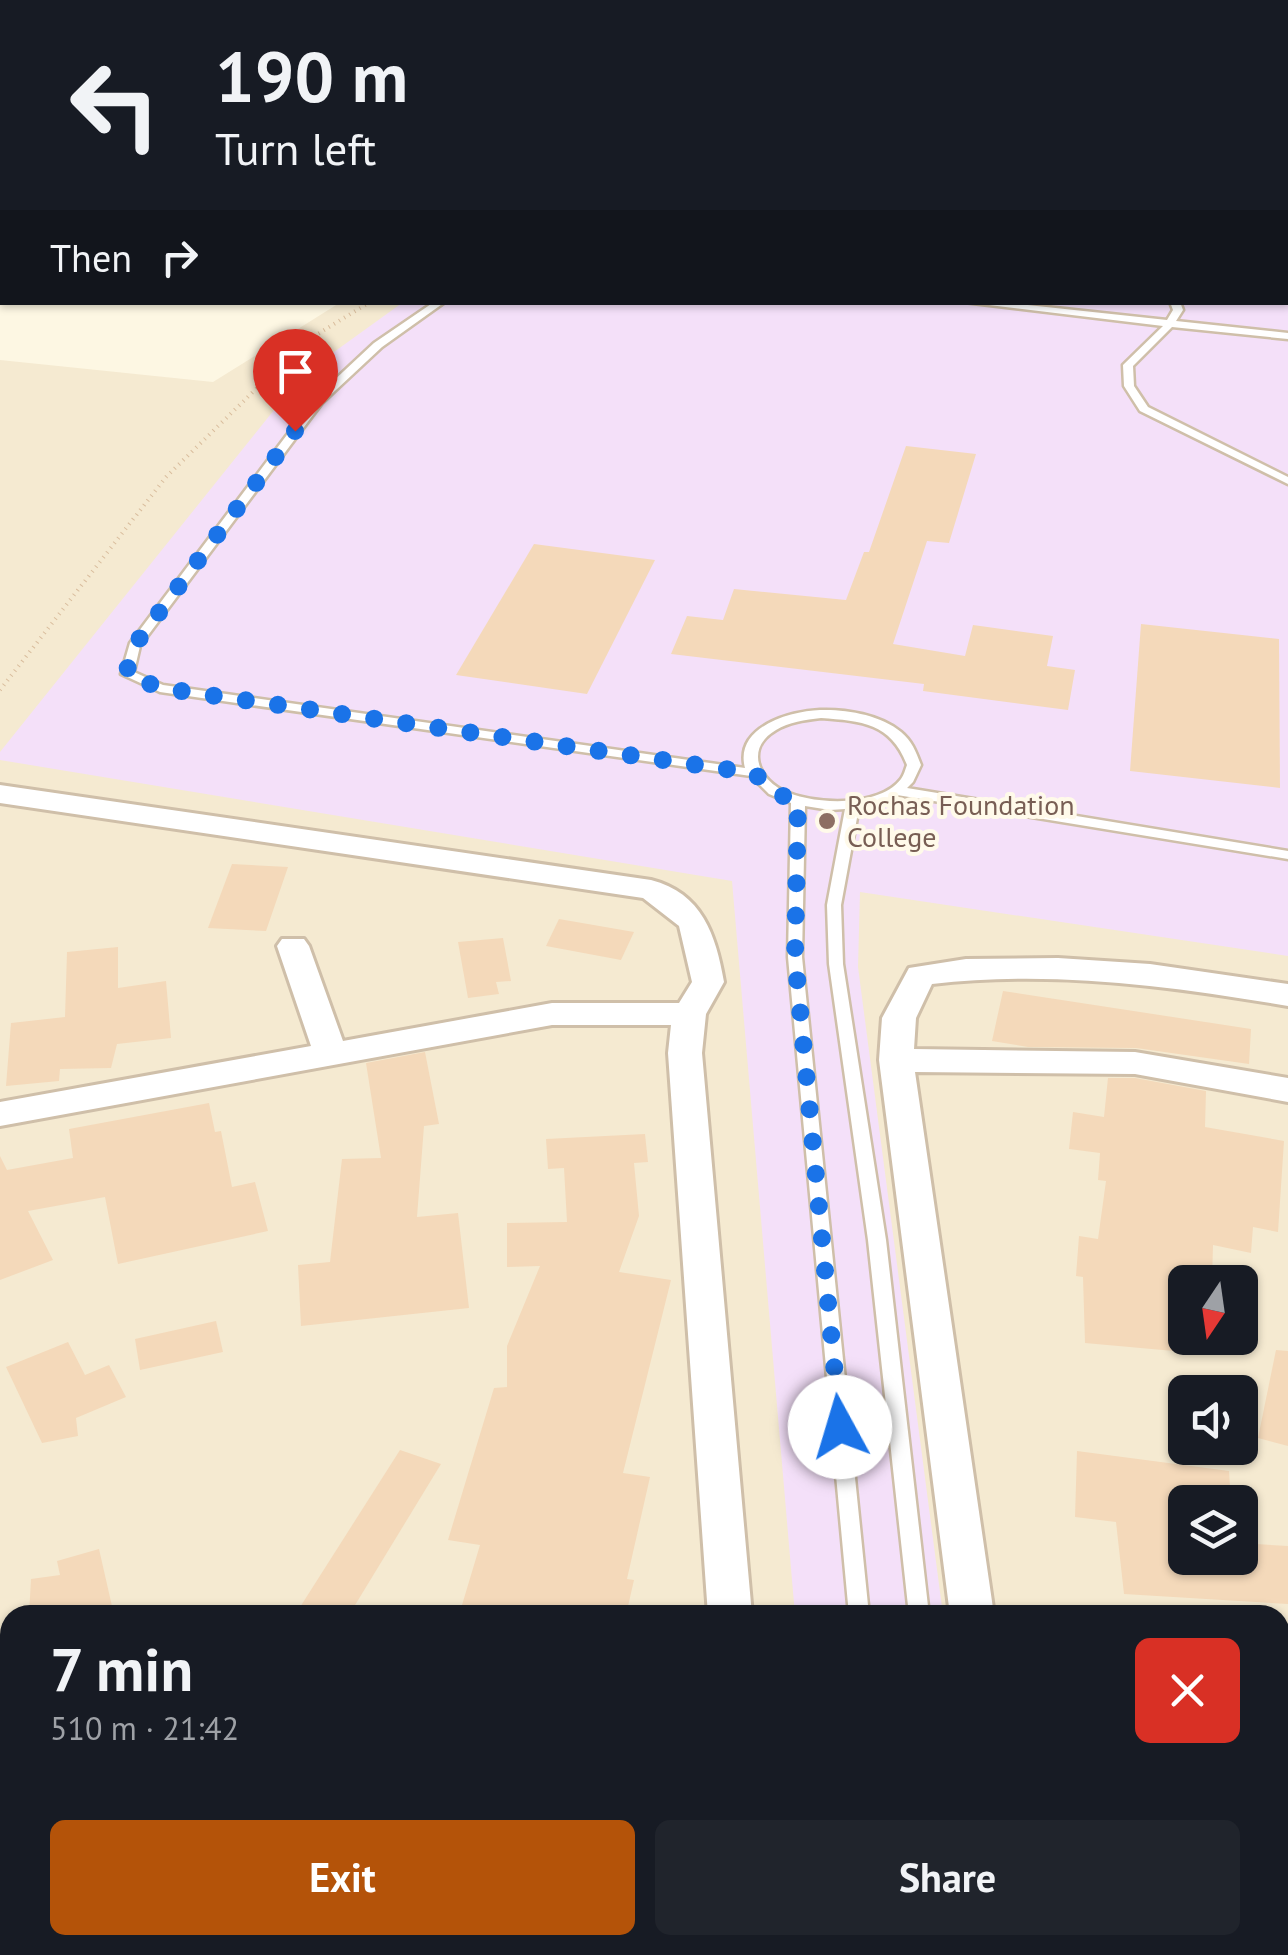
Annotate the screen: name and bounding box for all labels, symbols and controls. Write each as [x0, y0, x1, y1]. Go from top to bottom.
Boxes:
text: 190 m [215, 31, 408, 121]
icon: left [50, 40, 180, 170]
text: Turn left [215, 119, 376, 177]
icon: right [152, 230, 207, 285]
text: Then [50, 233, 132, 282]
pin [253, 329, 338, 432]
icon: arrive [268, 344, 323, 399]
place label: Rochas Foundation College [847, 786, 1075, 855]
marker: Rochas Foundation College [816, 810, 838, 832]
north arrow [1168, 1265, 1258, 1355]
map controls [1168, 1265, 1258, 1575]
position arrow [788, 1375, 892, 1479]
button: sound [1168, 1375, 1258, 1465]
button: layers [1168, 1485, 1258, 1575]
text: 7 min [50, 1630, 193, 1708]
button: close [1135, 1638, 1240, 1743]
text: 510 m · 21:42 [50, 1707, 239, 1749]
button: Exit [50, 1820, 635, 1935]
button: Share [655, 1820, 1240, 1935]

